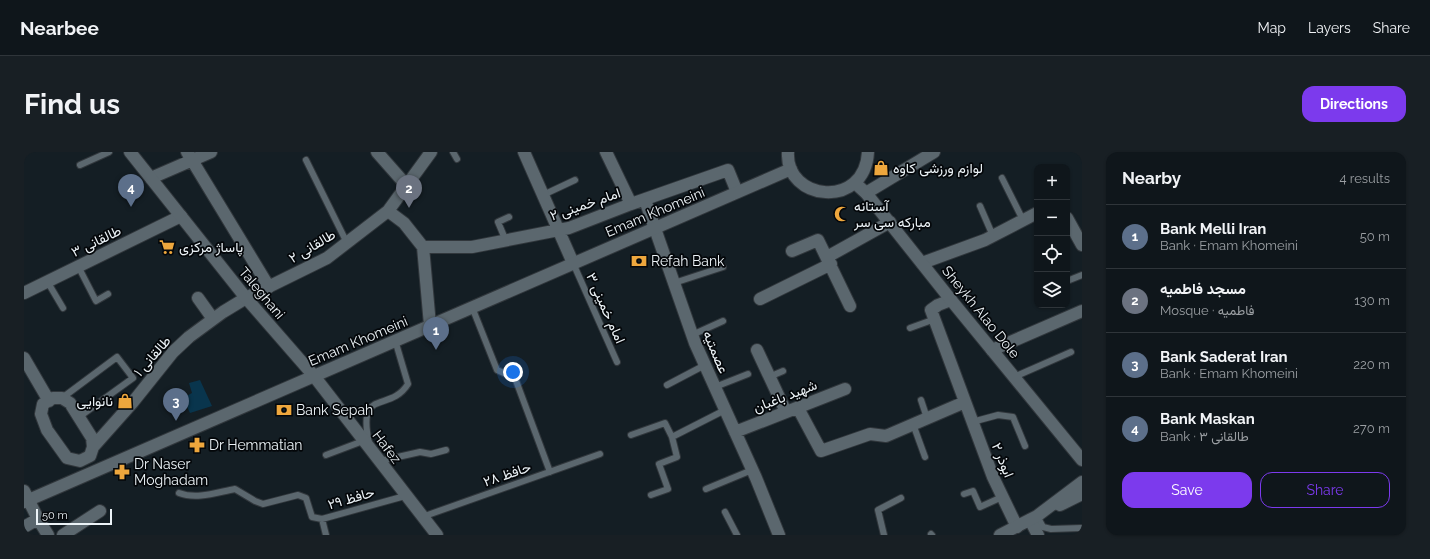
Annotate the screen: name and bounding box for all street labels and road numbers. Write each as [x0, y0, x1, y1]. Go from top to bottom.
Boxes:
street label: امام خمینی ۲ [548, 184, 623, 224]
street label: Emam Khomeini [603, 184, 707, 240]
street label: طالقانی ۳ [69, 222, 124, 261]
street label: طالقانی ۲ [286, 226, 339, 267]
street label: Sheykh Alao Dole [939, 263, 1023, 361]
street label: Taleghani [236, 264, 288, 322]
street label: امام خمینی ۳ [582, 270, 629, 346]
street label: Emam Khomeini [306, 313, 410, 369]
street label: عصمتیه [700, 328, 732, 376]
street label: طالقانی ۱ [130, 333, 175, 380]
street label: شهید باغبان [751, 376, 820, 416]
street label: Hafez [369, 427, 405, 467]
street label: ابوذر ۲ [988, 440, 1017, 480]
street label: حافظ ۲۸ [481, 458, 533, 490]
street label: حافظ ۲۹ [326, 484, 376, 512]

